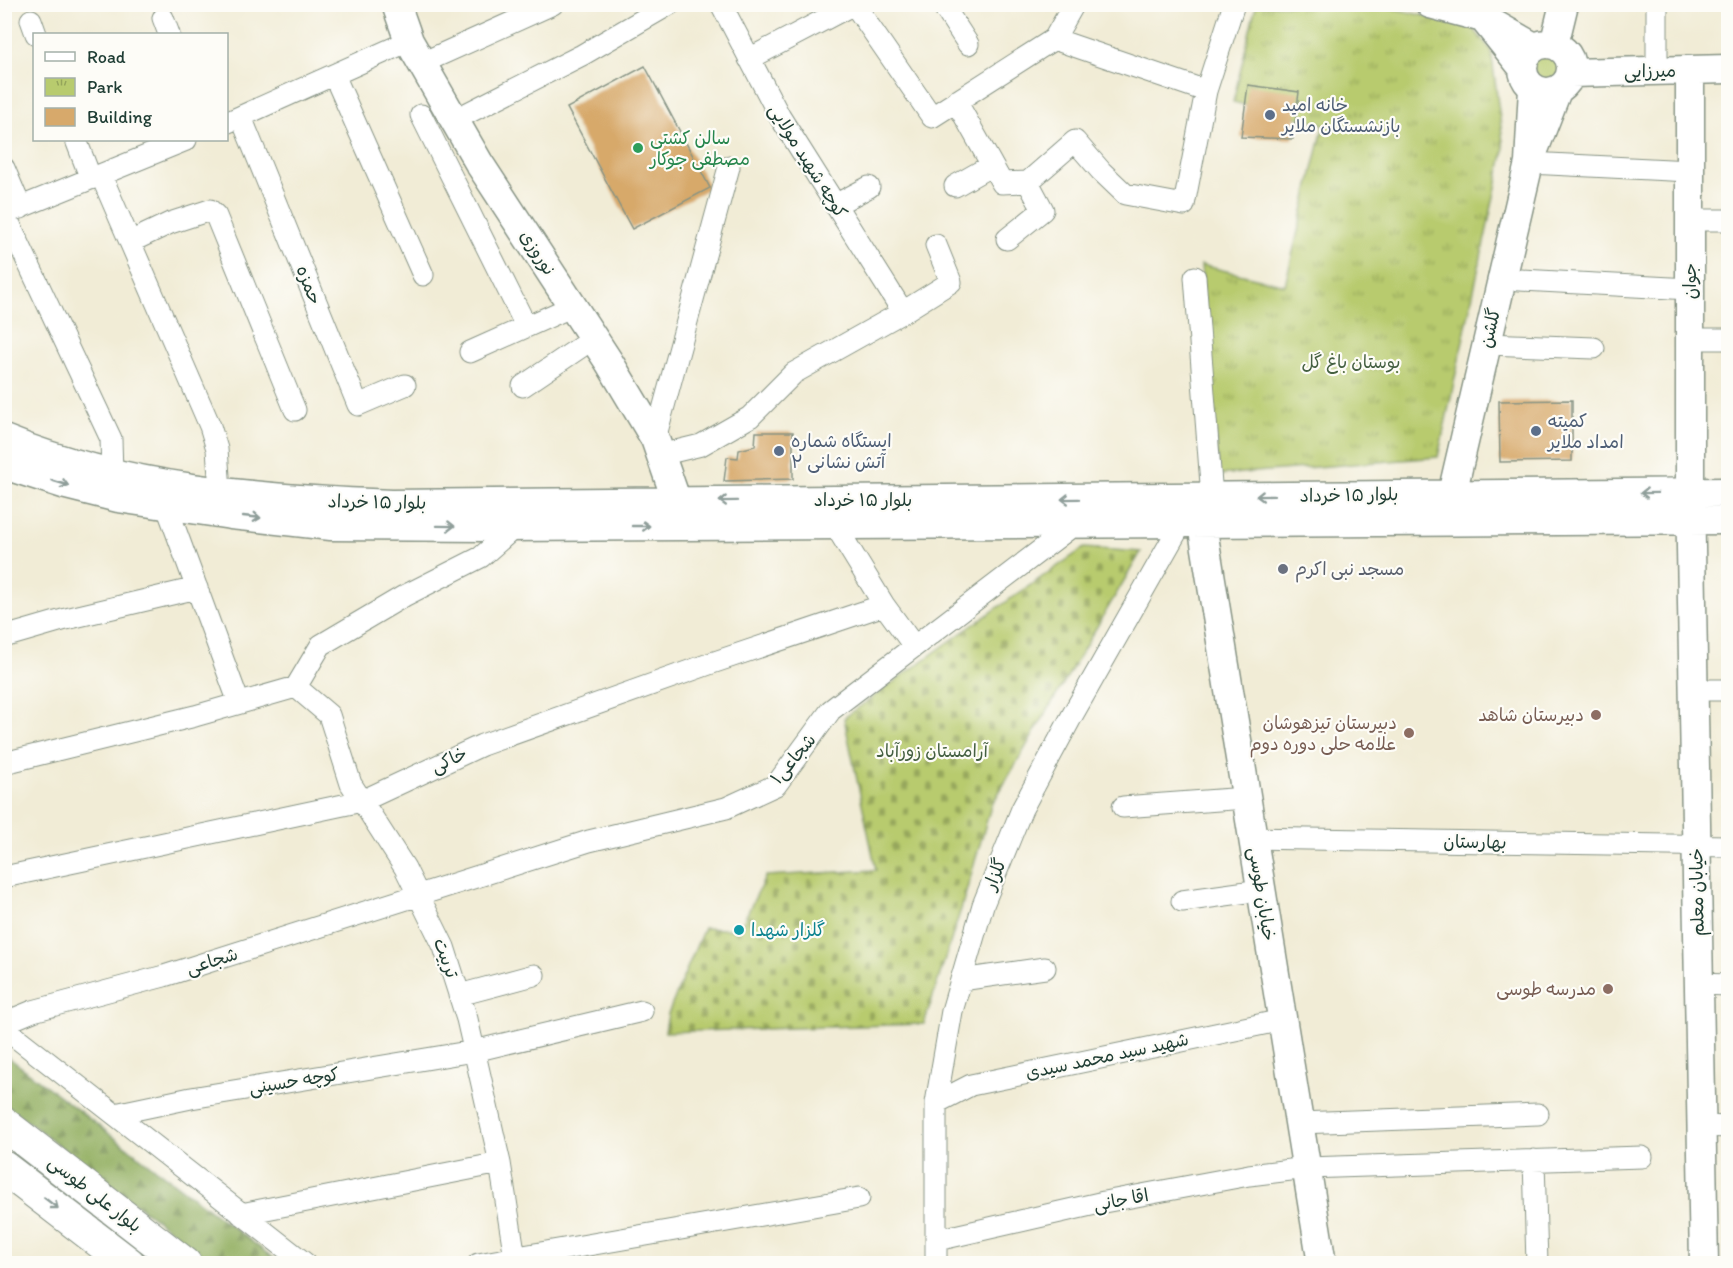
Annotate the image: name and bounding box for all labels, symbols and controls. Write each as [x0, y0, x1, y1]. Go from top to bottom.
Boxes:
legend [33, 33, 228, 141]
text: Road [87, 46, 126, 68]
street label: میرزایی [1624, 60, 1676, 82]
text: Park [87, 76, 122, 98]
place label: خانه امید بازنشستگان ملایر [1280, 94, 1400, 137]
street label: کوچه شهید مولایی [763, 100, 852, 223]
text: Building [87, 106, 153, 128]
marker: خانه امید بازنشستگان ملایر [1263, 108, 1277, 122]
place label: سالن کشتی مصطفی جوکار [648, 127, 750, 170]
marker: سالن کشتی مصطفی جوکار [631, 141, 645, 155]
street label: نوروزی [515, 226, 561, 280]
street label: حمزه [291, 262, 327, 308]
street label: جوان [1679, 263, 1701, 299]
street label: گلشن [1475, 306, 1505, 350]
park label: بوستان باغ گل [1302, 351, 1400, 374]
place label: کمیته امداد ملایر [1546, 410, 1624, 453]
marker: کمیته امداد ملایر [1529, 424, 1543, 438]
place label: ایستگاه شماره ۲ آتش نشانی [791, 430, 892, 473]
marker: ایستگاه شماره ۲ آتش نشانی [772, 444, 786, 458]
one-way arrow [50, 478, 69, 489]
street label: بلوار ۱۵ خرداد [1299, 483, 1399, 507]
one-way arrow [1640, 487, 1660, 499]
street label: بلوار ۱۵ خرداد [814, 489, 912, 511]
street label: بلوار ۱۵ خرداد [327, 490, 427, 514]
one-way arrow [1256, 490, 1276, 502]
one-way arrow [1061, 493, 1081, 505]
one-way arrow [719, 495, 739, 507]
one-way arrow [241, 512, 261, 523]
one-way arrow [631, 520, 651, 532]
one-way arrow [436, 521, 456, 532]
place label: مسجد نبی اکرم [1295, 558, 1404, 583]
marker: مسجد نبی اکرم [1276, 562, 1290, 576]
place label: دبیرستان شاهد [1478, 704, 1584, 726]
marker: دبیرستان شاهد [1589, 708, 1603, 722]
place label: دبیرستان تیزهوشان علامه حلی دوره دوم [1249, 712, 1397, 758]
marker: دبیرستان تیزهوشان علامه حلی دوره دوم [1402, 726, 1416, 740]
street label: شجاعی۱ [765, 729, 821, 789]
park label: آرامستان زورآباد [876, 740, 990, 762]
street label: خاکی [427, 742, 471, 778]
street label: بهارستان [1443, 830, 1507, 854]
street label: خیابان طوسی [1244, 846, 1280, 942]
street label: خیابان معلم [1685, 848, 1712, 936]
street label: گلزار [978, 855, 1011, 895]
place label: گلزار شهدا [751, 919, 825, 941]
marker: گلزار شهدا [732, 923, 746, 937]
street label: تربیت [429, 935, 464, 982]
street label: شجاعی [184, 943, 240, 979]
place label: مدرسه طوسی [1496, 978, 1596, 1000]
marker: مدرسه طوسی [1601, 982, 1615, 996]
street label: شهید سید محمد سیدی [1023, 1028, 1191, 1084]
street label: کوچه حسینی [247, 1063, 341, 1100]
street label: بلوار علی طوسی [44, 1151, 146, 1237]
street label: اقا جانی [1092, 1184, 1150, 1216]
one-way arrow [43, 1197, 59, 1210]

